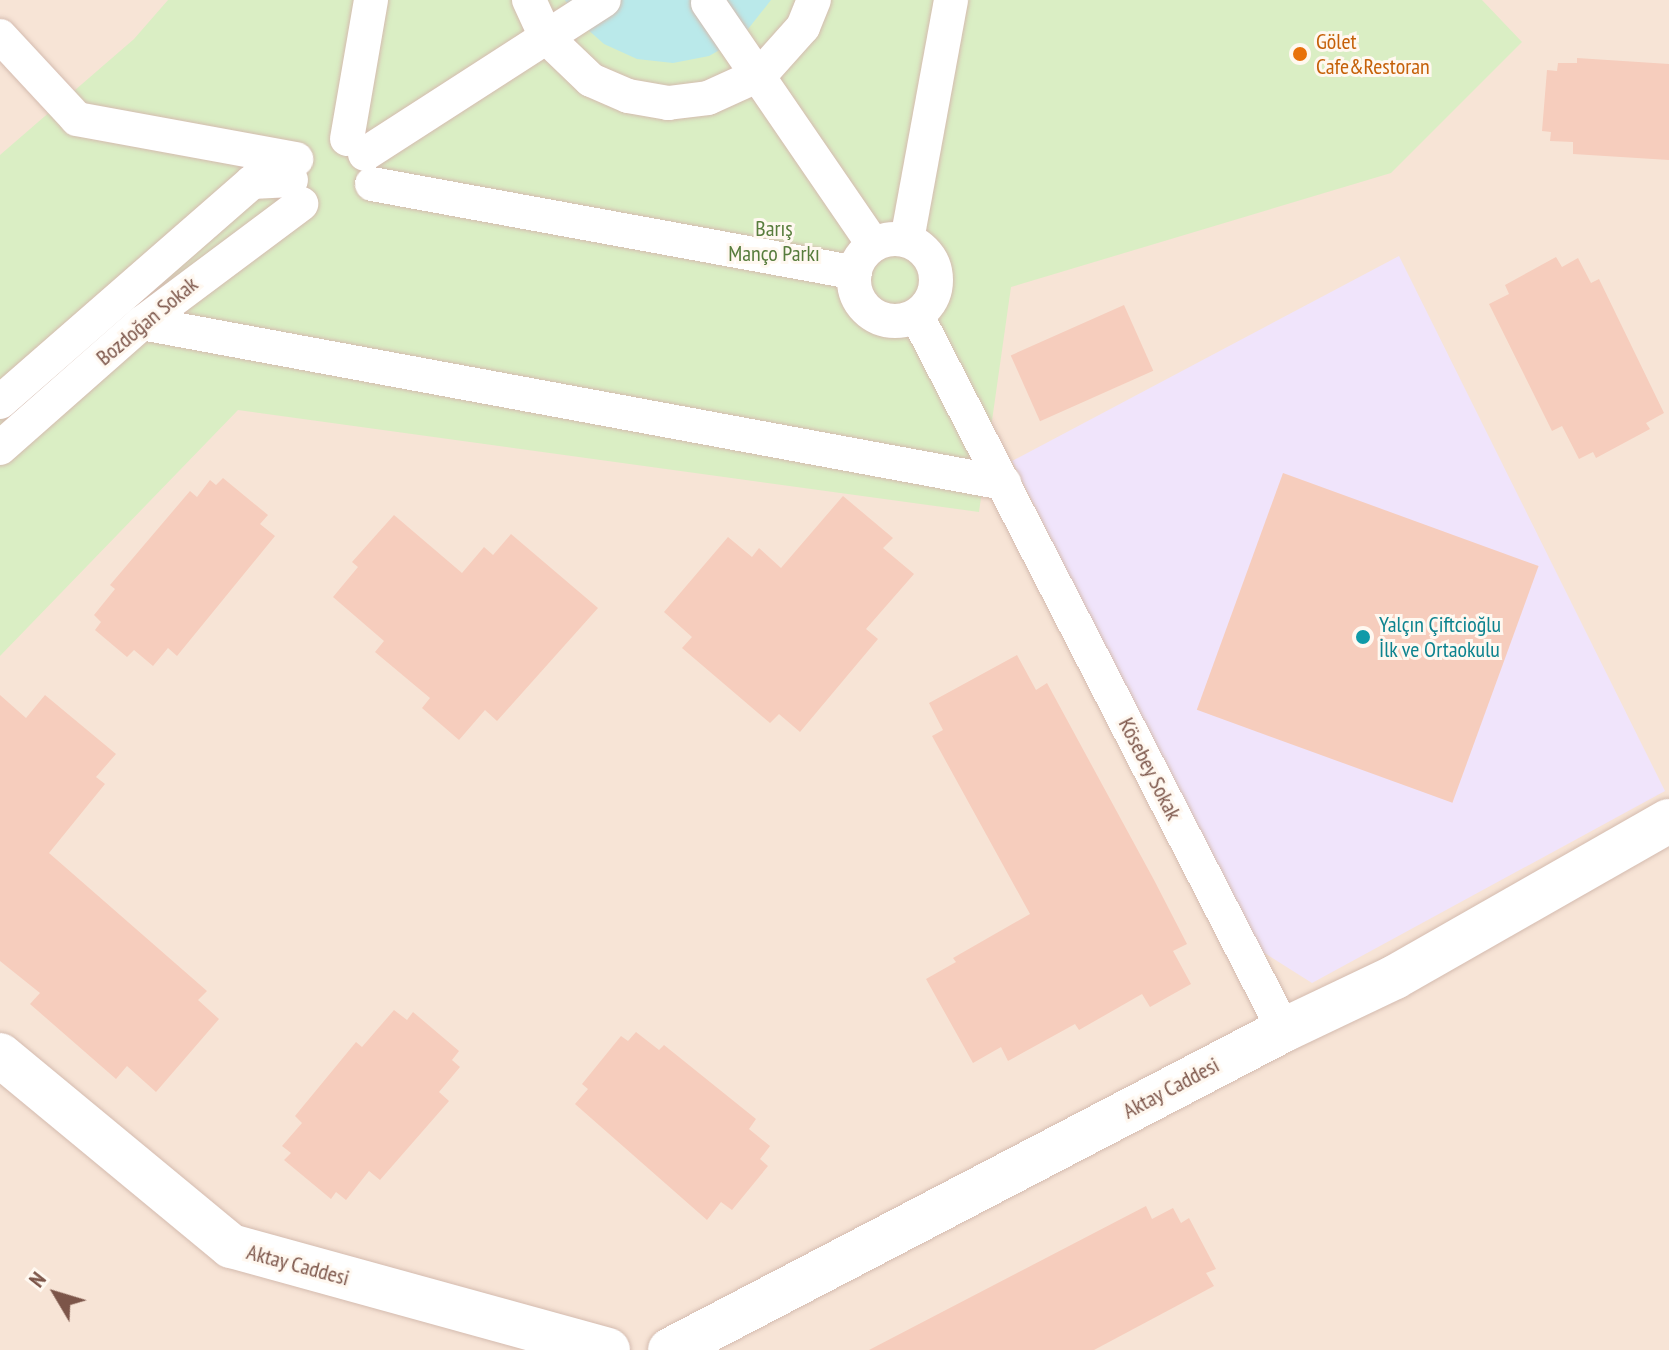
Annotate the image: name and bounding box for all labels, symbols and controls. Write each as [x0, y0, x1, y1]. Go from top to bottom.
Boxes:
place label: Gölet Cafe&Restoran [1316, 28, 1430, 80]
marker: Gölet Cafe&Restoran [1291, 45, 1309, 63]
park label: Barış Manço Parkı [728, 215, 820, 266]
street label: Bozdoğan Sokak [91, 271, 203, 371]
place label: Yalçın Çiftcioğlu İlk ve Ortaokulu [1379, 611, 1501, 662]
marker: Yalçın Çiftcioğlu İlk ve Ortaokulu [1354, 628, 1372, 646]
street label: Kösebey Sokak [1113, 713, 1187, 825]
street label: Aktay Caddesi [1118, 1052, 1224, 1124]
street label: Aktay Caddesi [244, 1239, 352, 1291]
north arrow [16, 1254, 96, 1334]
text: N [22, 1266, 52, 1293]

